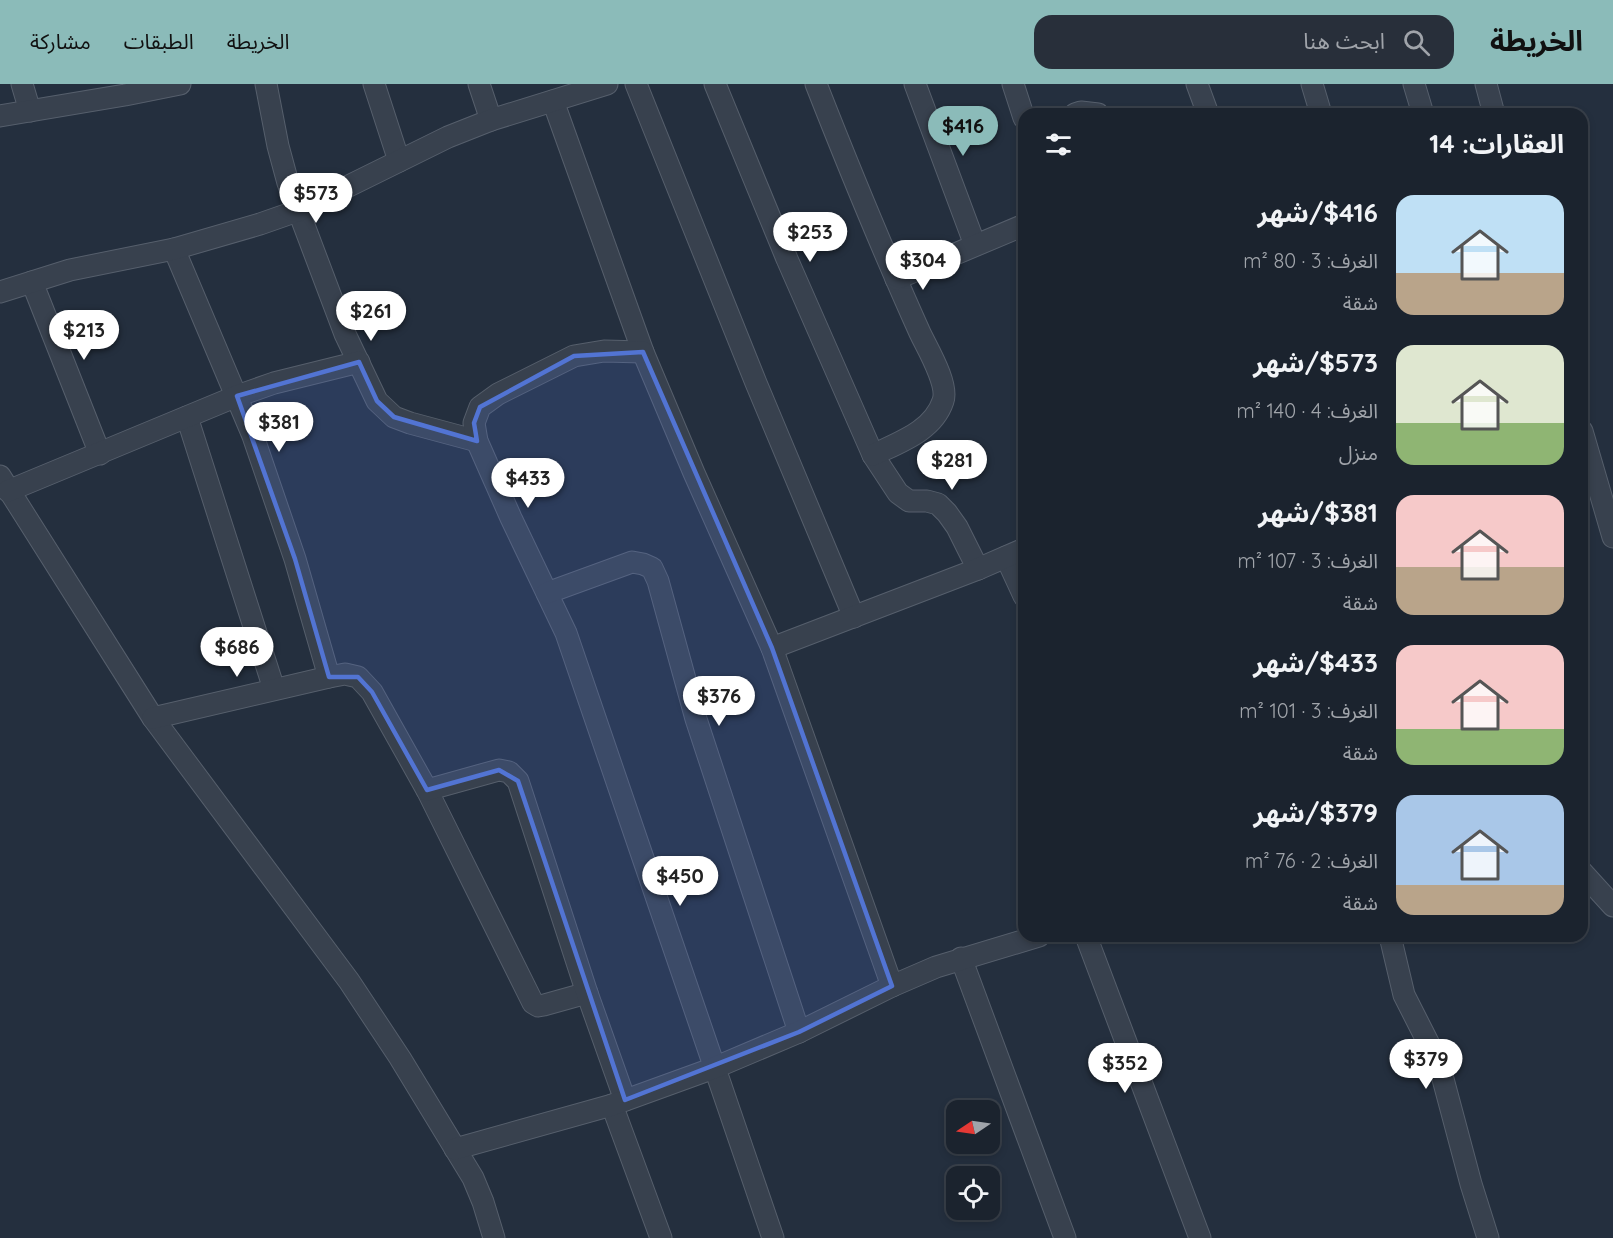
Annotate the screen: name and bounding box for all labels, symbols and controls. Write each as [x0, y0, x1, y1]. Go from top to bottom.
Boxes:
search box [1034, 15, 1454, 69]
text: الخريطة [1490, 23, 1583, 58]
icon: search [1400, 26, 1433, 59]
text: ابحث هنا [1303, 27, 1385, 55]
text: مشاركة [30, 28, 91, 54]
text: الطبقات [124, 28, 194, 54]
text: الخريطة [227, 28, 290, 54]
pin: $416 [927, 106, 999, 157]
text: $416 [942, 113, 984, 138]
text: العقارات: 14 [1429, 127, 1564, 160]
icon: filters [1042, 128, 1075, 161]
pin: $573 [280, 173, 352, 224]
text: $573 [293, 180, 339, 205]
text: $416/شهر [1257, 196, 1378, 229]
pin: $253 [774, 212, 846, 263]
text: $253 [787, 219, 833, 244]
icon: home [1444, 219, 1516, 291]
pin: $304 [887, 240, 959, 291]
text: $304 [900, 247, 946, 272]
text: الغرف: 3 · 80 m² [1243, 248, 1378, 273]
text: شقة [1343, 290, 1378, 315]
pin: $261 [335, 291, 407, 342]
text: $261 [350, 298, 392, 323]
pin: $213 [48, 310, 120, 361]
text: $213 [63, 317, 105, 342]
text: $573/شهر [1253, 346, 1378, 379]
icon: home [1444, 369, 1516, 441]
text: الغرف: 4 · 140 m² [1236, 398, 1378, 423]
pin: $381 [243, 402, 315, 453]
text: $381 [258, 409, 300, 434]
pin: $281 [916, 440, 988, 491]
text: منزل [1339, 440, 1378, 465]
text: $281 [931, 447, 973, 472]
pin: $433 [492, 458, 564, 509]
text: $433 [505, 465, 551, 490]
text: $381/شهر [1258, 496, 1378, 529]
icon: home [1444, 519, 1516, 591]
text: الغرف: 3 · 107 m² [1238, 548, 1378, 573]
text: شقة [1343, 590, 1378, 615]
pin: $686 [201, 627, 273, 678]
text: $686 [214, 634, 260, 659]
text: $433/شهر [1253, 646, 1378, 679]
icon: home [1444, 669, 1516, 741]
pin: $376 [683, 676, 755, 727]
text: $376 [697, 683, 741, 708]
text: الغرف: 3 · 101 m² [1239, 698, 1378, 723]
text: شقة [1343, 740, 1378, 765]
text: $379/شهر [1253, 796, 1378, 829]
icon: home [1444, 819, 1516, 891]
text: الغرف: 2 · 76 m² [1245, 848, 1378, 873]
pin: $450 [644, 856, 716, 907]
text: $450 [656, 863, 704, 888]
text: شقة [1343, 890, 1378, 915]
pin: $379 [1390, 1039, 1462, 1090]
pin: $352 [1089, 1043, 1161, 1094]
text: $379 [1403, 1046, 1449, 1071]
text: $352 [1102, 1050, 1148, 1075]
north arrow [946, 1100, 1000, 1154]
map controls [946, 1100, 1000, 1220]
button: locate [946, 1166, 1000, 1220]

